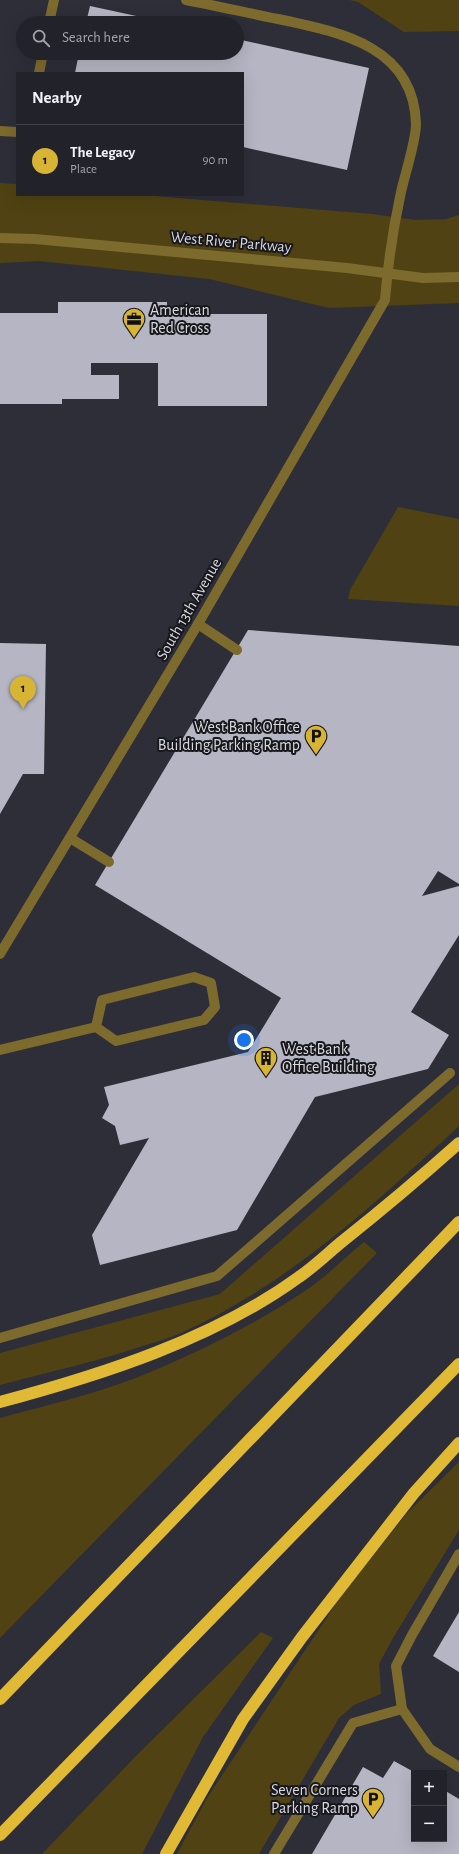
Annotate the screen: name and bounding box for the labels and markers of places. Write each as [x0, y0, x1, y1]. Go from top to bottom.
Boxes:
place label: American Red Cross [150, 302, 210, 336]
office icon: American Red Cross [121, 306, 147, 339]
pin: 1 [10, 676, 36, 709]
place label: West Bank Office Building Parking Ramp [158, 719, 300, 753]
parking icon: West Bank Office Building Parking Ramp [303, 723, 329, 756]
place label: West Bank Office Building [282, 1041, 375, 1075]
building icon: West Bank Office Building [253, 1045, 279, 1078]
place label: Seven Corners Parking Ramp [271, 1782, 358, 1816]
parking icon: Seven Corners Parking Ramp [360, 1786, 386, 1819]

